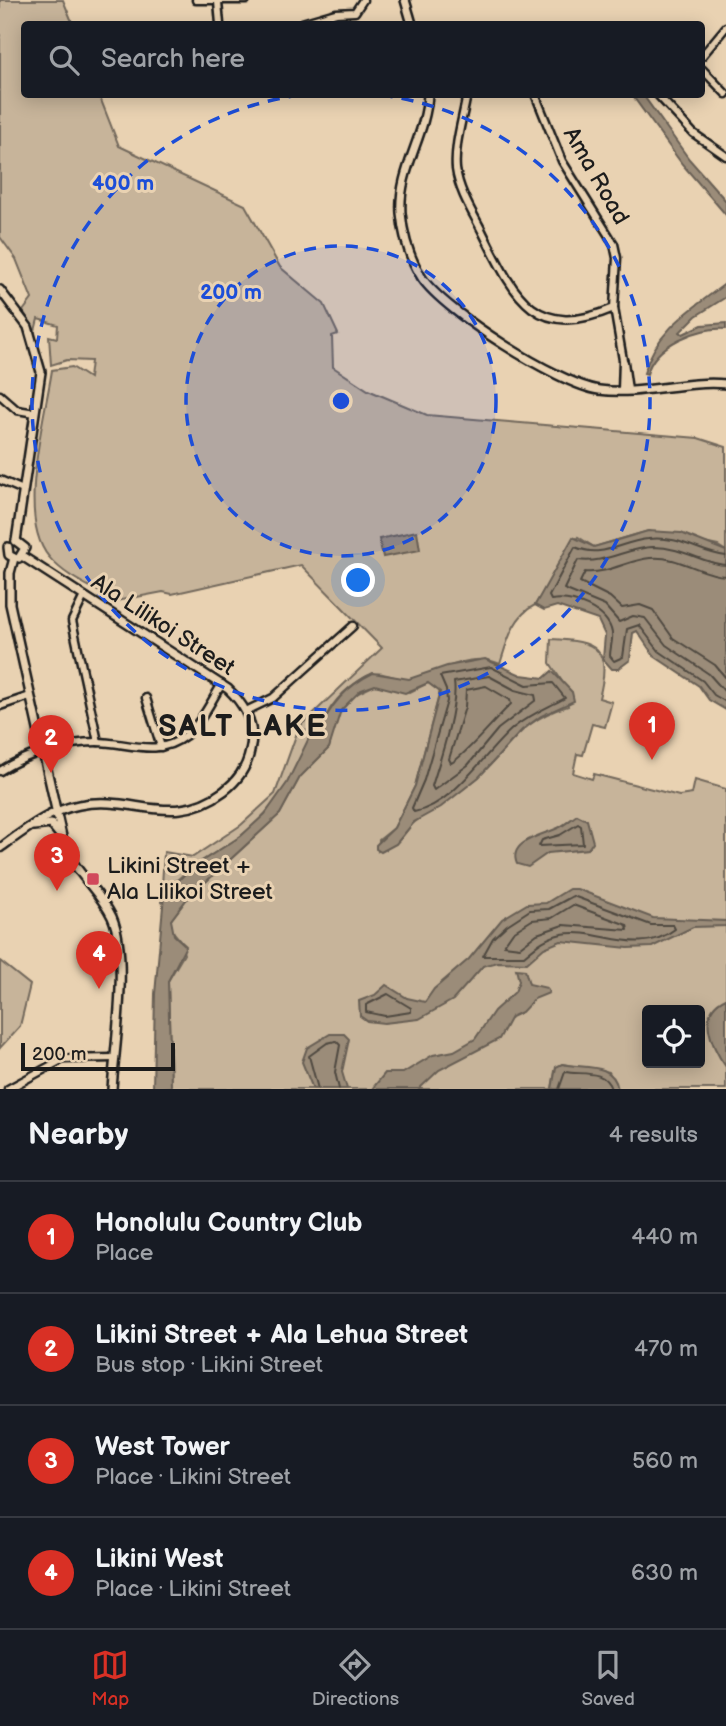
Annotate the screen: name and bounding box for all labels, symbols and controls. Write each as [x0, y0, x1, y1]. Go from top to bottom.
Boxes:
search box [21, 21, 705, 98]
icon: search [45, 41, 83, 79]
text: Search here [101, 44, 245, 75]
street label: Ama Road [557, 122, 635, 230]
text: 400 m [92, 171, 154, 196]
text: 200 m [200, 280, 262, 305]
centre of rings [329, 389, 353, 413]
your location [341, 563, 375, 597]
street label: Ala Lilikoi Street [86, 568, 240, 682]
pin: 1 [629, 702, 675, 760]
district label: SALT LAKE [158, 709, 328, 745]
pin: 2 [28, 715, 74, 773]
pin: 3 [34, 833, 80, 891]
place label: Likini Street + Ala Lilikoi Street [107, 852, 273, 906]
marker: Likini Street + Ala Lilikoi Street [85, 871, 101, 887]
pin: 4 [76, 931, 122, 989]
map controls [642, 1005, 705, 1068]
button: locate [642, 1005, 705, 1068]
scale bar [21, 1040, 175, 1072]
text: 200 m [32, 1043, 86, 1066]
text: Nearby [28, 1117, 128, 1153]
text: 4 results [609, 1121, 698, 1149]
text: Honolulu Country Club [95, 1208, 363, 1239]
text: 1 [46, 1223, 56, 1251]
text: 440 m [631, 1223, 698, 1251]
text: Place [95, 1239, 153, 1267]
text: Likini Street + Ala Lehua Street [95, 1320, 468, 1351]
text: 2 [44, 1335, 58, 1363]
text: 470 m [634, 1335, 698, 1363]
text: Bus stop · Likini Street [95, 1351, 323, 1379]
text: West Tower [95, 1432, 230, 1463]
text: 3 [44, 1447, 58, 1475]
text: 560 m [632, 1447, 698, 1475]
text: Place · Likini Street [95, 1463, 291, 1491]
text: Likini West [95, 1544, 223, 1575]
text: 4 [44, 1559, 58, 1587]
text: 630 m [631, 1559, 698, 1587]
text: Place · Likini Street [95, 1575, 291, 1603]
tab: Map [91, 1646, 129, 1711]
tab: Directions [312, 1646, 399, 1711]
tab: Saved [581, 1646, 635, 1711]

